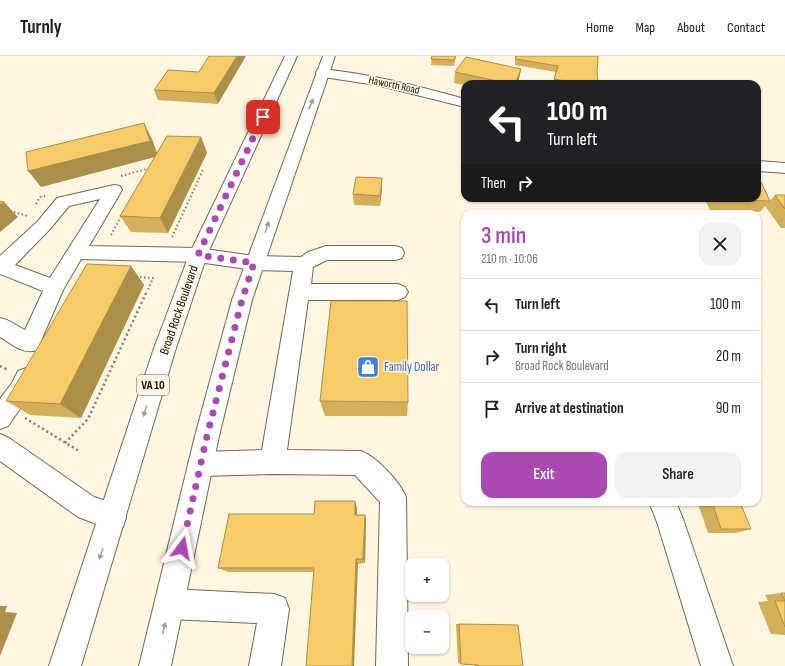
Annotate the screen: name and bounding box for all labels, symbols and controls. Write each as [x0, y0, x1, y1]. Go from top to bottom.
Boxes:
text: Turnly [20, 16, 62, 39]
text: Home [586, 19, 614, 36]
text: Map [636, 19, 655, 36]
text: About [677, 19, 705, 36]
text: Contact [727, 19, 765, 36]
street label: Haworth Road [367, 73, 421, 97]
text: 100 m [547, 95, 608, 128]
icon: left [481, 96, 533, 148]
one-way arrow [308, 97, 314, 109]
pin [246, 100, 280, 134]
icon: arrive [252, 106, 274, 128]
text: Turn left [547, 129, 598, 150]
icon: right [514, 172, 536, 194]
text: Then [481, 174, 506, 193]
one-way arrow [265, 220, 271, 232]
text: 3 min [481, 221, 526, 250]
button: close [699, 223, 741, 265]
text: 210 m · 10:06 [481, 251, 538, 267]
street label: Broad Rock Boulevard [156, 263, 202, 357]
icon: left [481, 294, 503, 316]
text: Turn left [515, 295, 560, 314]
text: 100 m [710, 295, 741, 314]
text: Turn right [515, 339, 567, 358]
icon: right [481, 346, 503, 368]
text: 20 m [716, 347, 741, 366]
shop icon: Family Dollar [355, 354, 381, 380]
text: Broad Rock Boulevard [515, 358, 609, 374]
place label: Family Dollar [384, 359, 440, 375]
road number: VA 10 [137, 375, 169, 395]
icon: arrive [481, 398, 503, 420]
text: Arrive at destination [515, 399, 624, 418]
text: 90 m [716, 399, 741, 418]
one-way arrow [142, 405, 148, 417]
button: Exit [481, 452, 607, 498]
button: Share [615, 452, 741, 498]
position arrow [161, 527, 203, 569]
one-way arrow [98, 549, 104, 561]
map controls [405, 558, 449, 654]
button: + [405, 558, 449, 602]
button: − [405, 610, 449, 654]
one-way arrow [161, 622, 167, 634]

